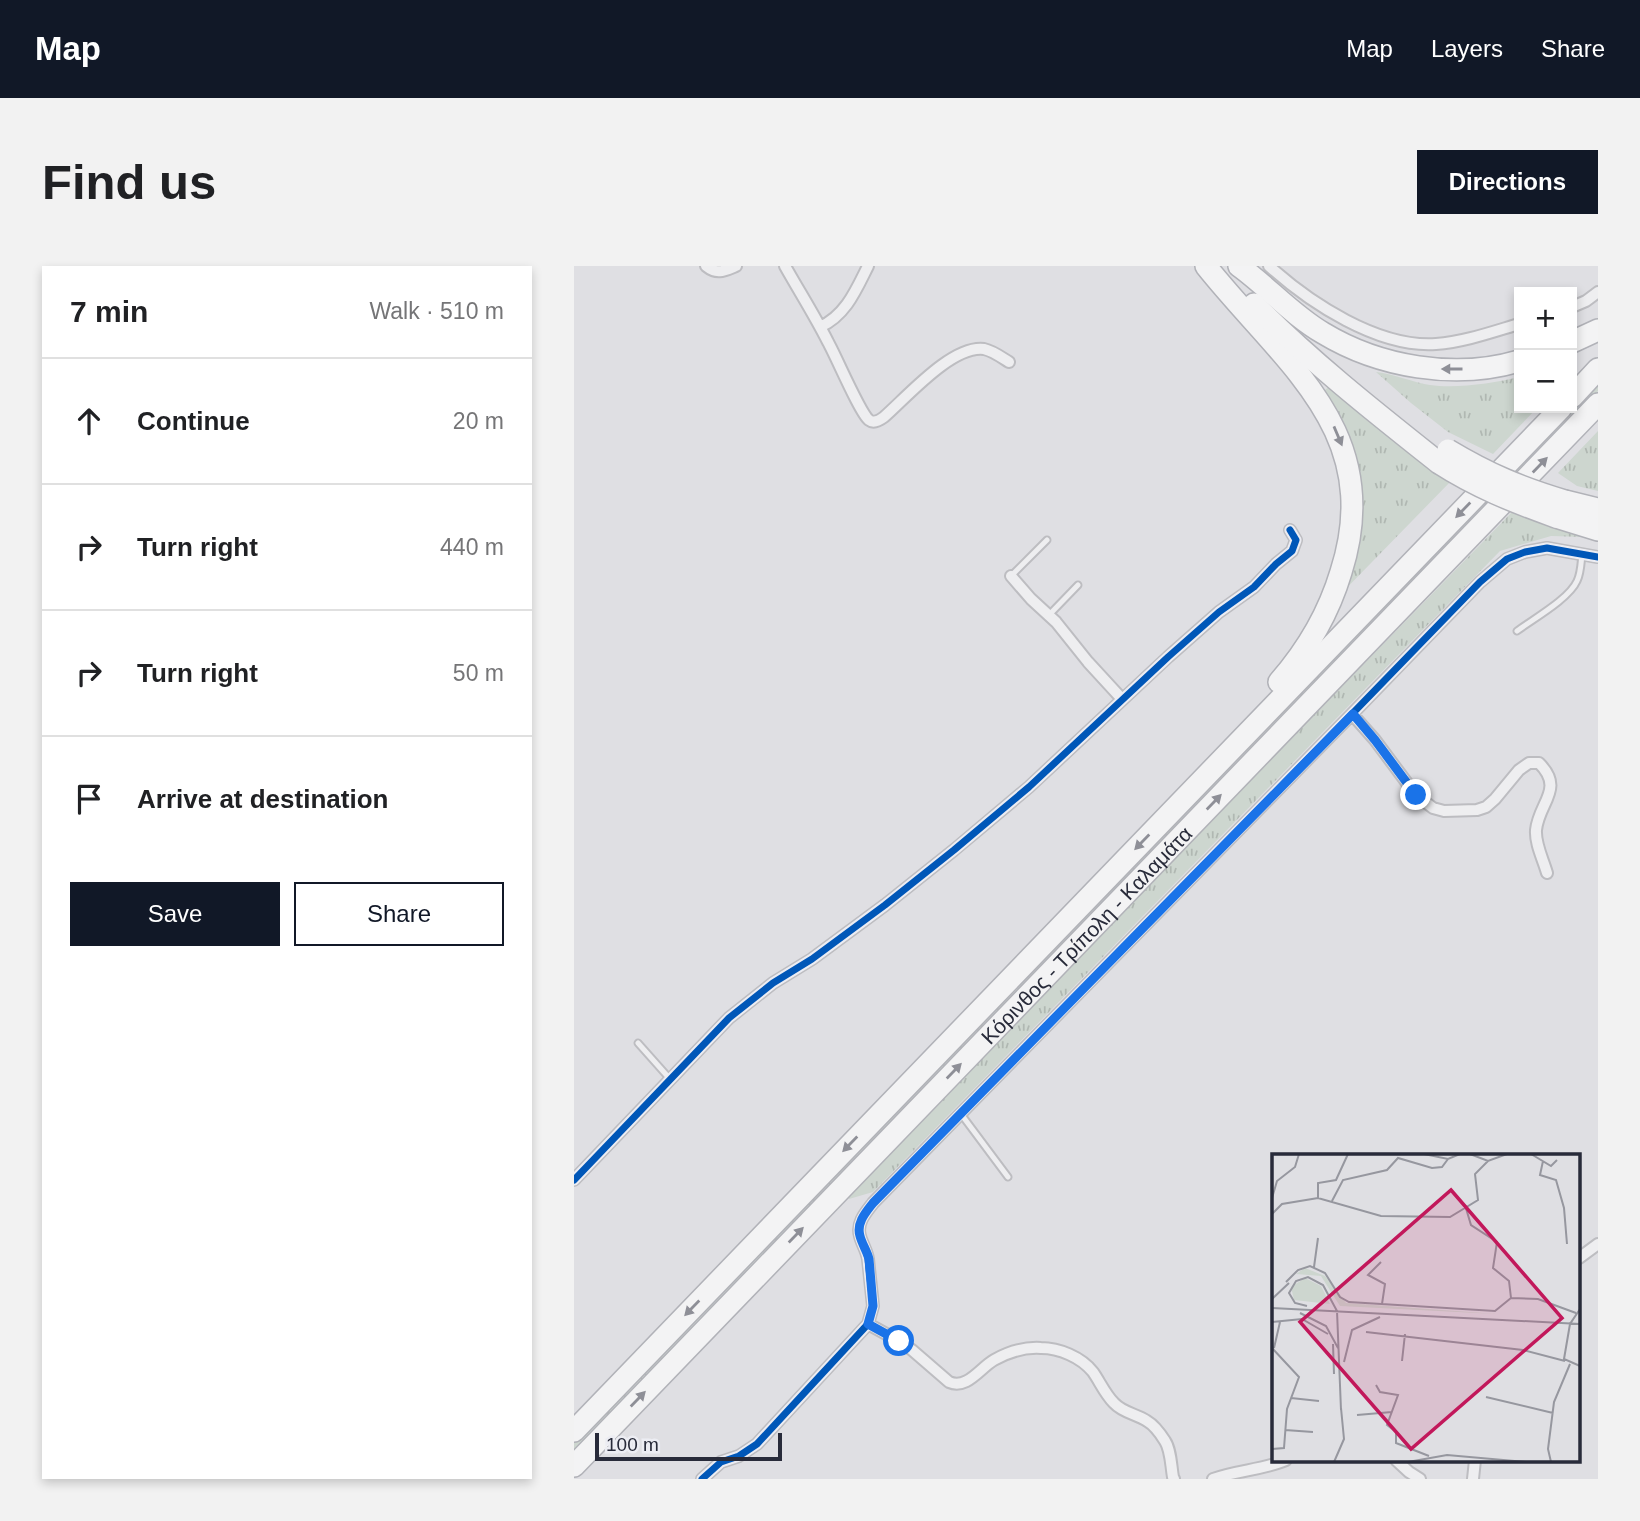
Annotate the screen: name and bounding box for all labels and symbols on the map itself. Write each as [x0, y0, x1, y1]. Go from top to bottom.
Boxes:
one-way arrow [1441, 363, 1463, 375]
one-way arrow [1332, 426, 1344, 446]
one-way arrow [1531, 456, 1548, 473]
one-way arrow [1455, 501, 1471, 518]
route end [1400, 779, 1431, 810]
one-way arrow [1206, 794, 1222, 811]
street label: Κόρινθος - Τρίπολη - Καλαμάτα [976, 821, 1196, 1048]
one-way arrow [1134, 833, 1151, 850]
one-way arrow [946, 1063, 963, 1080]
one-way arrow [842, 1136, 859, 1153]
inset map [1272, 1154, 1580, 1462]
one-way arrow [788, 1227, 804, 1244]
one-way arrow [685, 1299, 701, 1316]
route start [883, 1325, 914, 1356]
one-way arrow [630, 1391, 646, 1408]
scale bar [595, 1430, 782, 1462]

